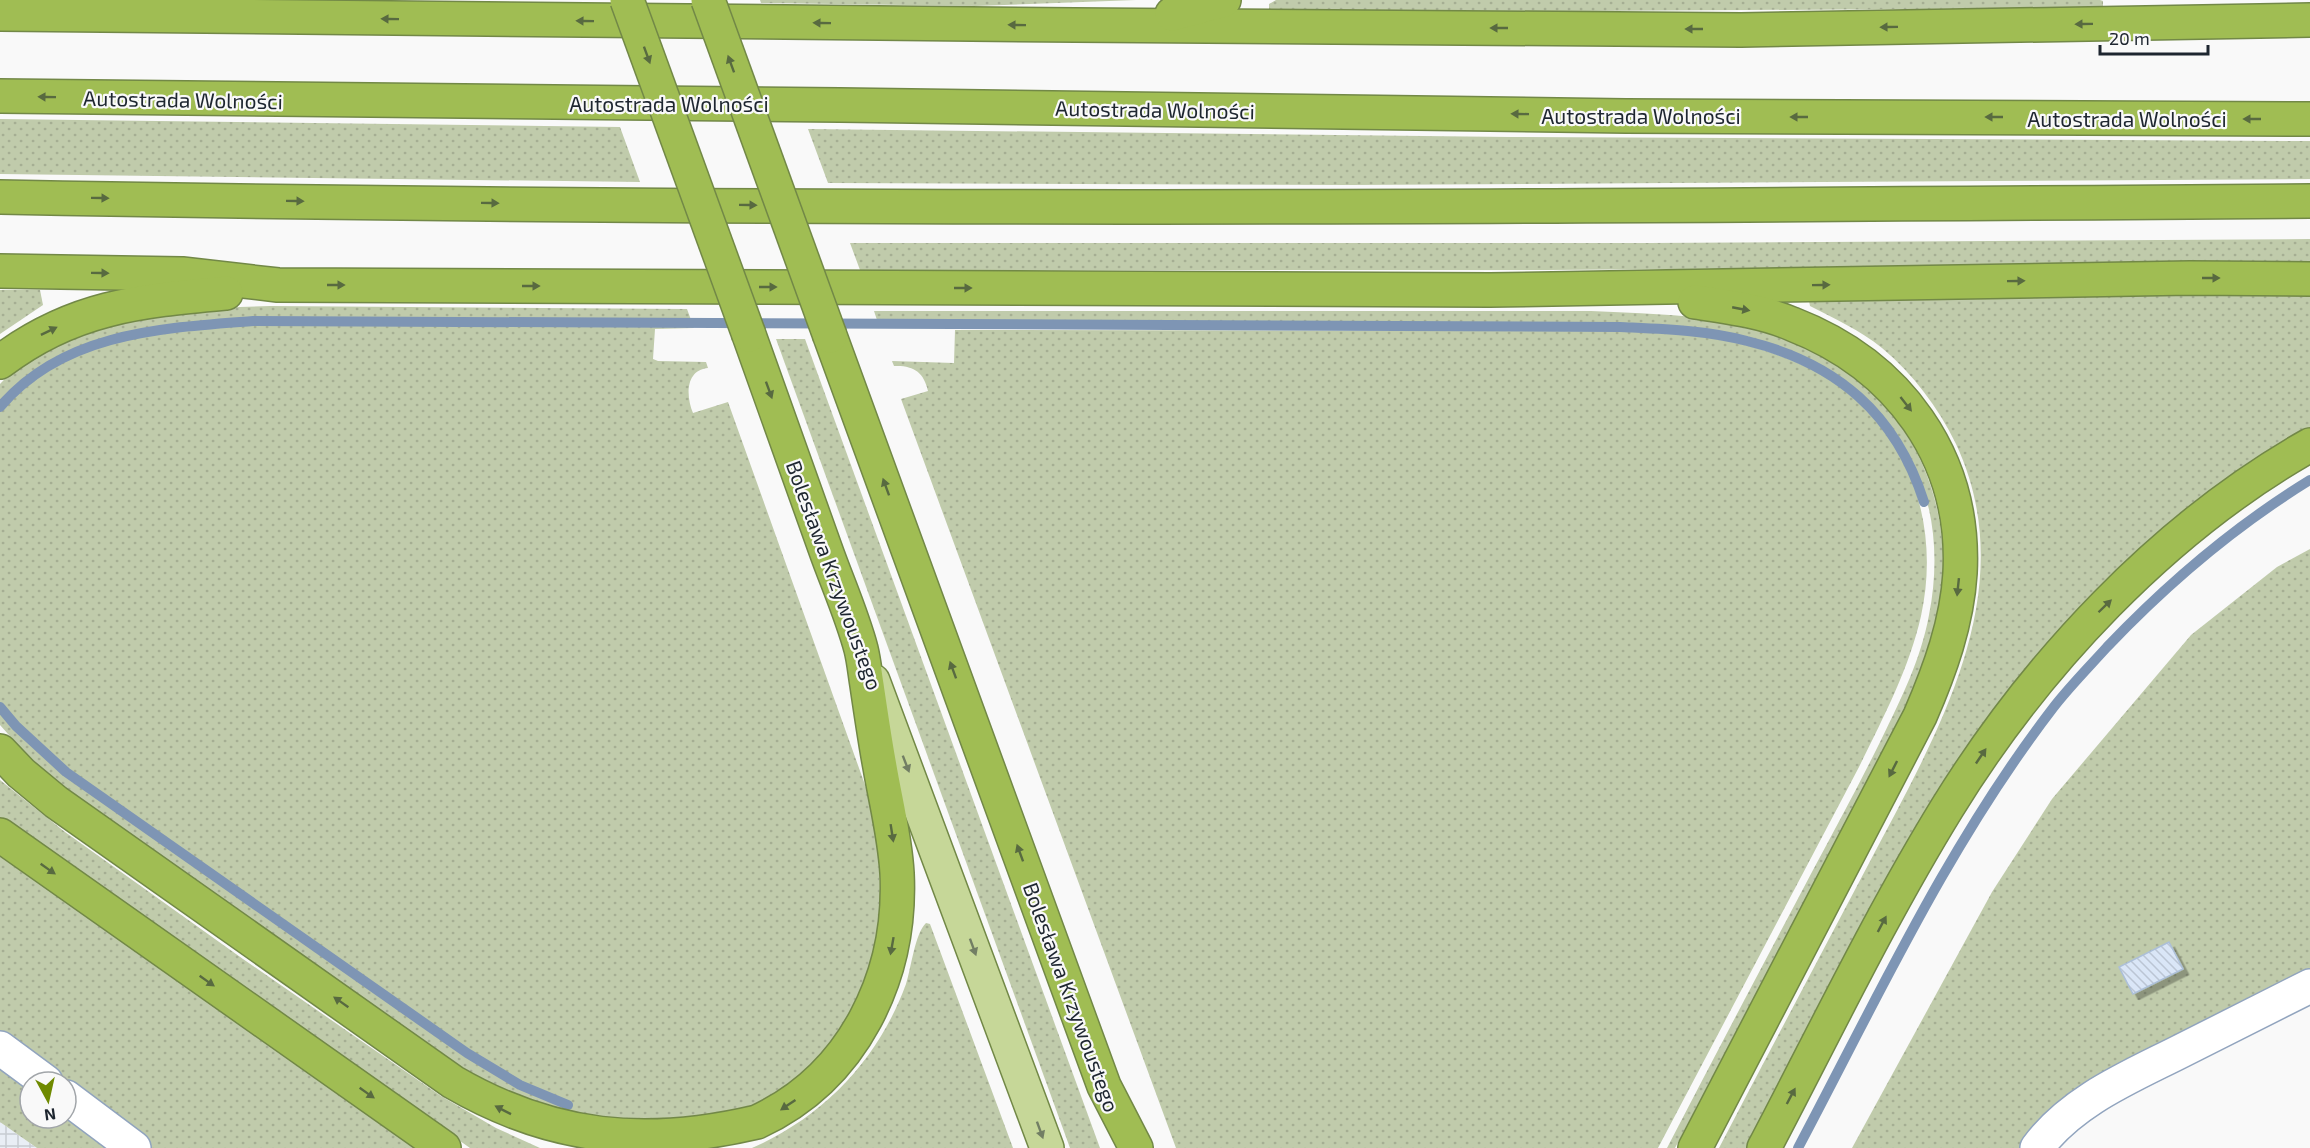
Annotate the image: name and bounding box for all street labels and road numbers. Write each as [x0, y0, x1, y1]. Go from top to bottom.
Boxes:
street label: Autostrada Wolności [83, 85, 283, 113]
street label: Autostrada Wolności [569, 91, 769, 116]
street label: Autostrada Wolności [1055, 95, 1255, 123]
street label: Autostrada Wolności [1541, 103, 1741, 128]
street label: Autostrada Wolności [2027, 106, 2227, 131]
street label: Bolesława Krzywoustego [782, 457, 888, 693]
street label: Bolesława Krzywoustego [1019, 879, 1125, 1115]

